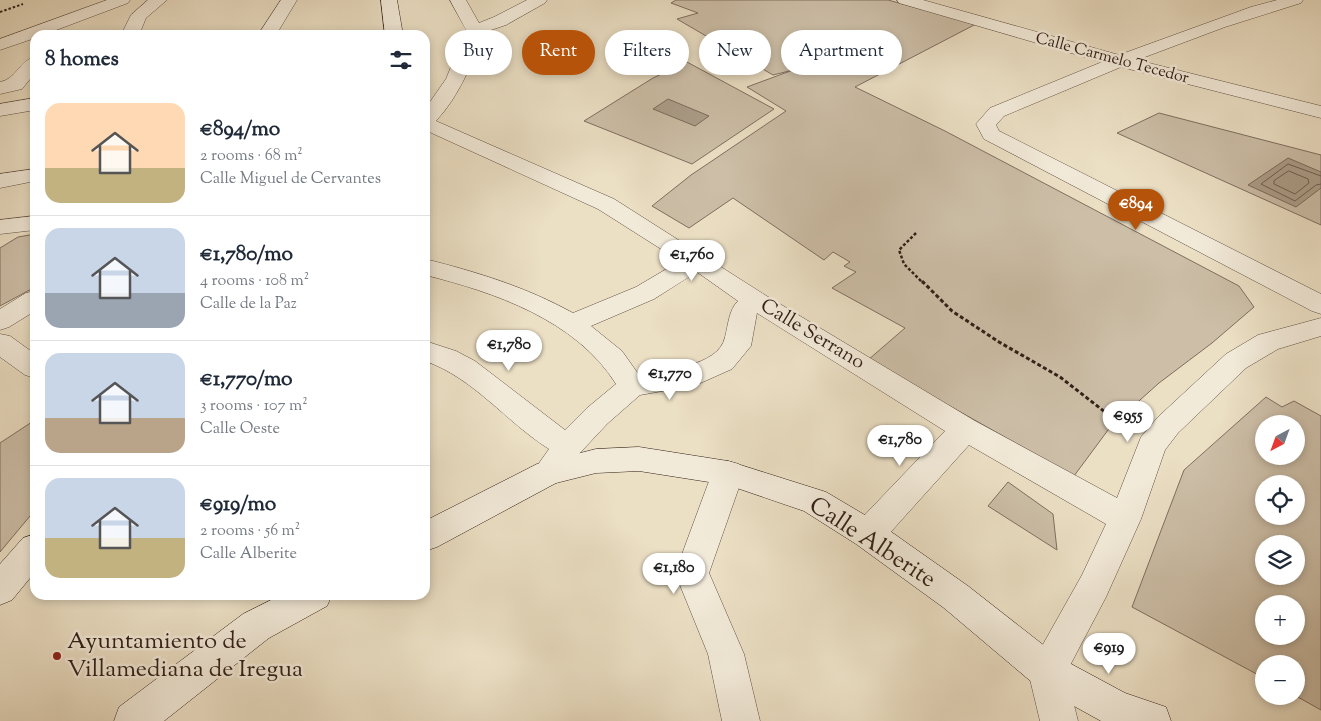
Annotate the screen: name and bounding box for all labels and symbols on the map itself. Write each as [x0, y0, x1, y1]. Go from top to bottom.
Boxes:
street label: Calle Carmelo Tecedor [1033, 27, 1191, 91]
pin: €894 [1106, 188, 1166, 231]
pin: €1,760 [651, 240, 733, 282]
street label: Calle Serrano [754, 292, 870, 378]
pin: €1,780 [468, 330, 550, 372]
pin: €1,770 [629, 358, 711, 401]
pin: €955 [1098, 400, 1158, 443]
north arrow [1255, 415, 1305, 465]
pin: €1,780 [859, 424, 941, 467]
street label: Calle Alberite [802, 489, 942, 597]
pin: €1,180 [633, 552, 715, 595]
place label: Ayuntamiento de Villamediana de Iregua [67, 625, 303, 687]
pin: €919 [1079, 632, 1139, 675]
marker: Ayuntamiento de Villamediana de Iregua [51, 650, 63, 662]

